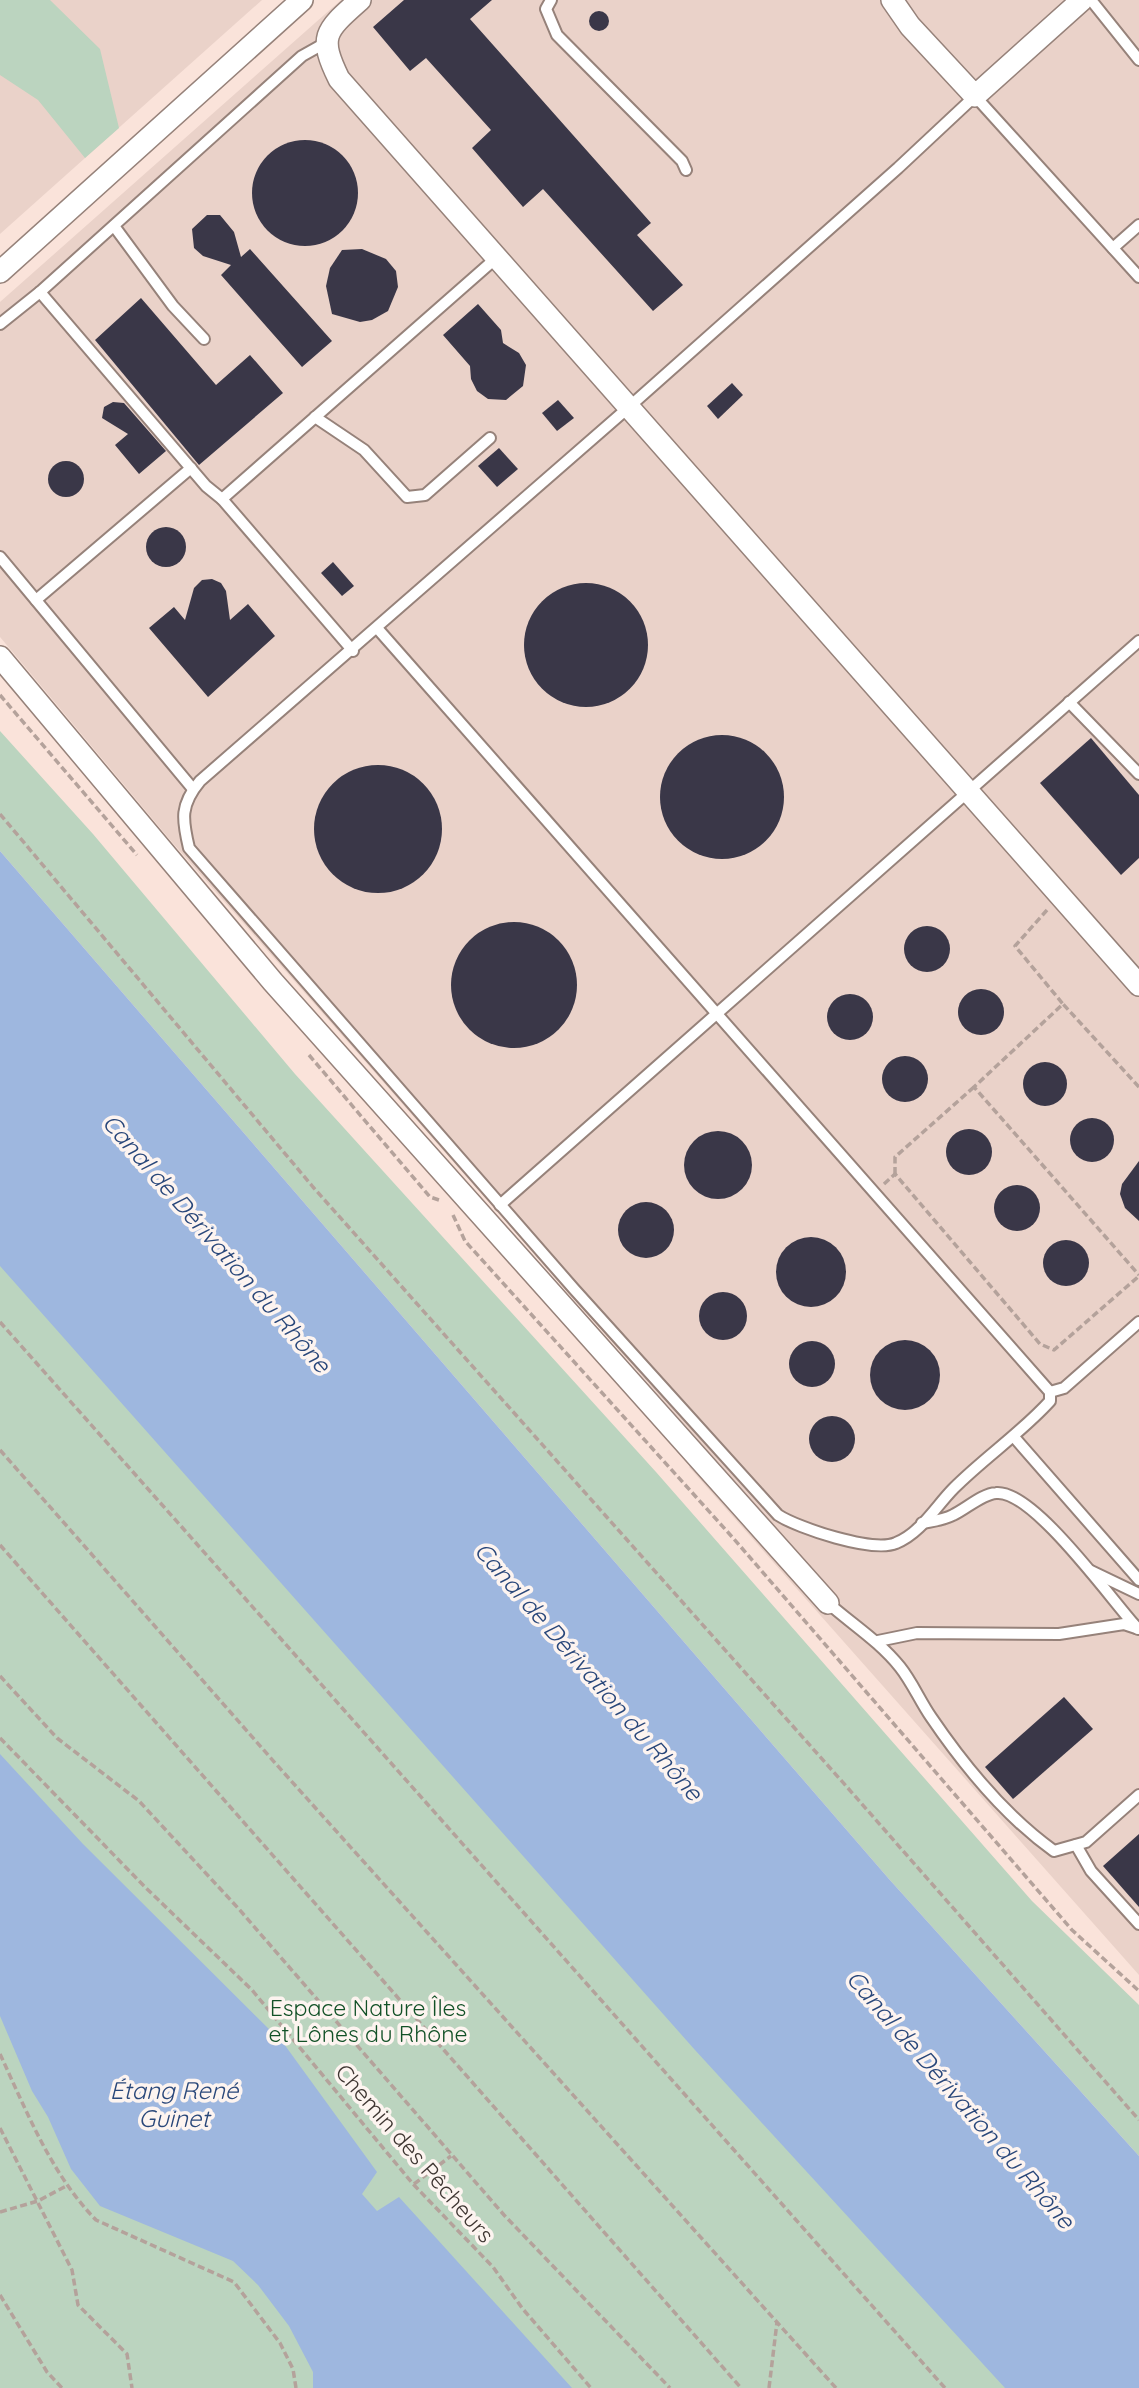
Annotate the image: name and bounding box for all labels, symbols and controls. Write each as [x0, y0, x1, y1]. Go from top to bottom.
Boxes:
water label: Canal de Dérivation du Rhône [96, 1108, 338, 1380]
water label: Canal de Dérivation du Rhône [468, 1536, 710, 1808]
water label: Canal de Dérivation du Rhône [840, 1964, 1082, 2236]
park label: Espace Nature Îles et Lônes du Rhône [269, 1993, 467, 2048]
street label: Chemin des Pêcheurs [329, 2058, 501, 2248]
water label: Étang René Guinet [110, 2075, 240, 2133]

